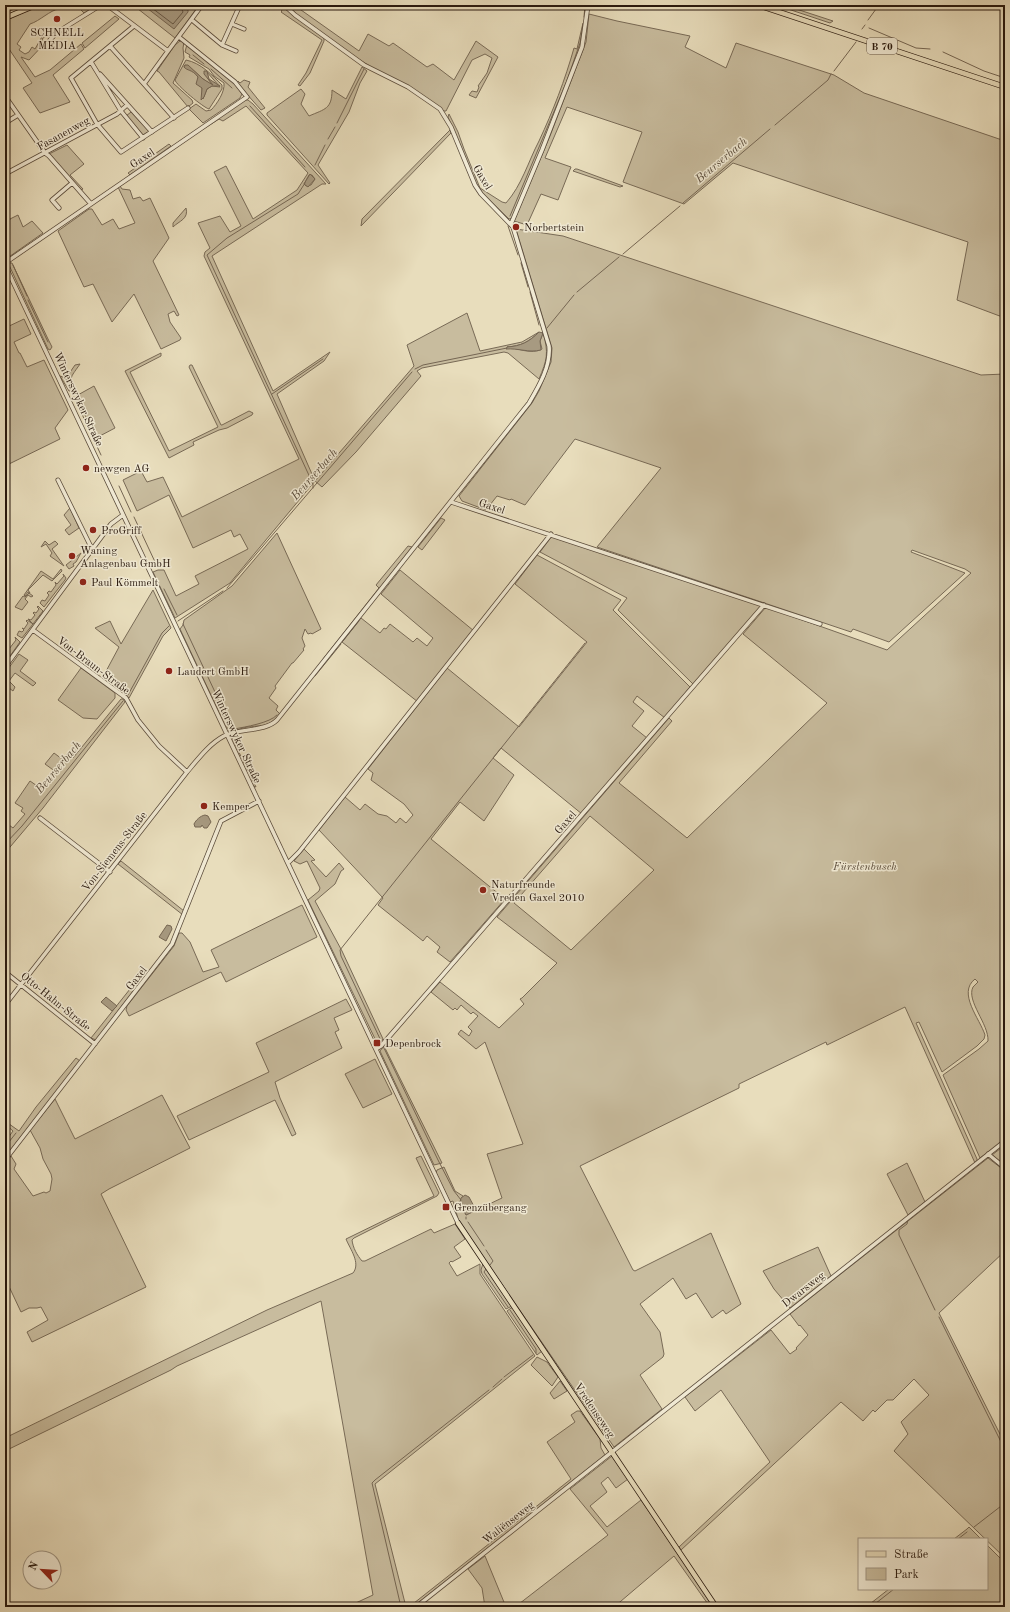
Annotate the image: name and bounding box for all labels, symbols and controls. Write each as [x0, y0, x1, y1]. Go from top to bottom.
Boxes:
marker: SCHNELL MEDIA [52, 14, 62, 24]
place label: SCHNELL MEDIA [30, 28, 84, 52]
road number: B 70 [867, 38, 897, 54]
street label: Fasanenweg [36, 115, 92, 153]
water label: Beurserbach [693, 136, 750, 187]
street label: Gaxel [129, 147, 157, 171]
street label: Gaxel [470, 163, 493, 192]
marker: Norbertstein [511, 222, 521, 232]
place label: Norbertstein [524, 223, 584, 234]
street label: Winterswyker Straße [51, 351, 104, 448]
water label: Beurserbach [289, 447, 340, 503]
marker: newgen AG [81, 463, 91, 473]
place label: newgen AG [94, 464, 149, 475]
street label: Gaxel [477, 498, 506, 517]
marker: ProGriff [88, 525, 98, 535]
place label: ProGriff [101, 526, 141, 537]
place label: Waning Anlagenbau GmbH [80, 546, 171, 570]
marker: Waning Anlagenbau GmbH [67, 551, 77, 561]
marker: Paul Kömmelt [78, 577, 88, 587]
place label: Paul Kömmelt [91, 578, 159, 589]
street label: Von-Braun-Straße [55, 635, 131, 697]
marker: Laudert GmbH [164, 666, 174, 676]
place label: Laudert GmbH [177, 667, 249, 678]
street label: Winterswyker Straße [209, 688, 262, 785]
water label: Beurserbach [33, 739, 84, 797]
marker: Kemper [199, 801, 209, 811]
place label: Kemper [212, 802, 250, 813]
street label: Gaxel [553, 809, 579, 837]
street label: Von-Siemens-Straße [81, 810, 150, 894]
park label: Fürstenbusch [832, 862, 897, 873]
place label: Naturfreunde Vreden Gaxel 2010 [491, 880, 584, 904]
marker: Naturfreunde Vreden Gaxel 2010 [478, 885, 488, 895]
street label: Gaxel [125, 965, 150, 993]
street label: Otto-Hahn-Straße [18, 971, 92, 1034]
marker: Depenbrock [372, 1038, 382, 1048]
place label: Depenbrock [385, 1039, 442, 1050]
marker: Grenzübergang [441, 1202, 451, 1212]
place label: Grenzübergang [454, 1203, 527, 1214]
street label: Dwarsweg [781, 1270, 827, 1310]
street label: Vredenseweg [571, 1381, 616, 1440]
street label: Waliënseweg [481, 1500, 537, 1547]
legend [858, 1538, 988, 1590]
text: Straße [894, 1549, 929, 1561]
north arrow [22, 1550, 62, 1590]
text: N [28, 1560, 41, 1573]
text: Park [894, 1569, 919, 1581]

